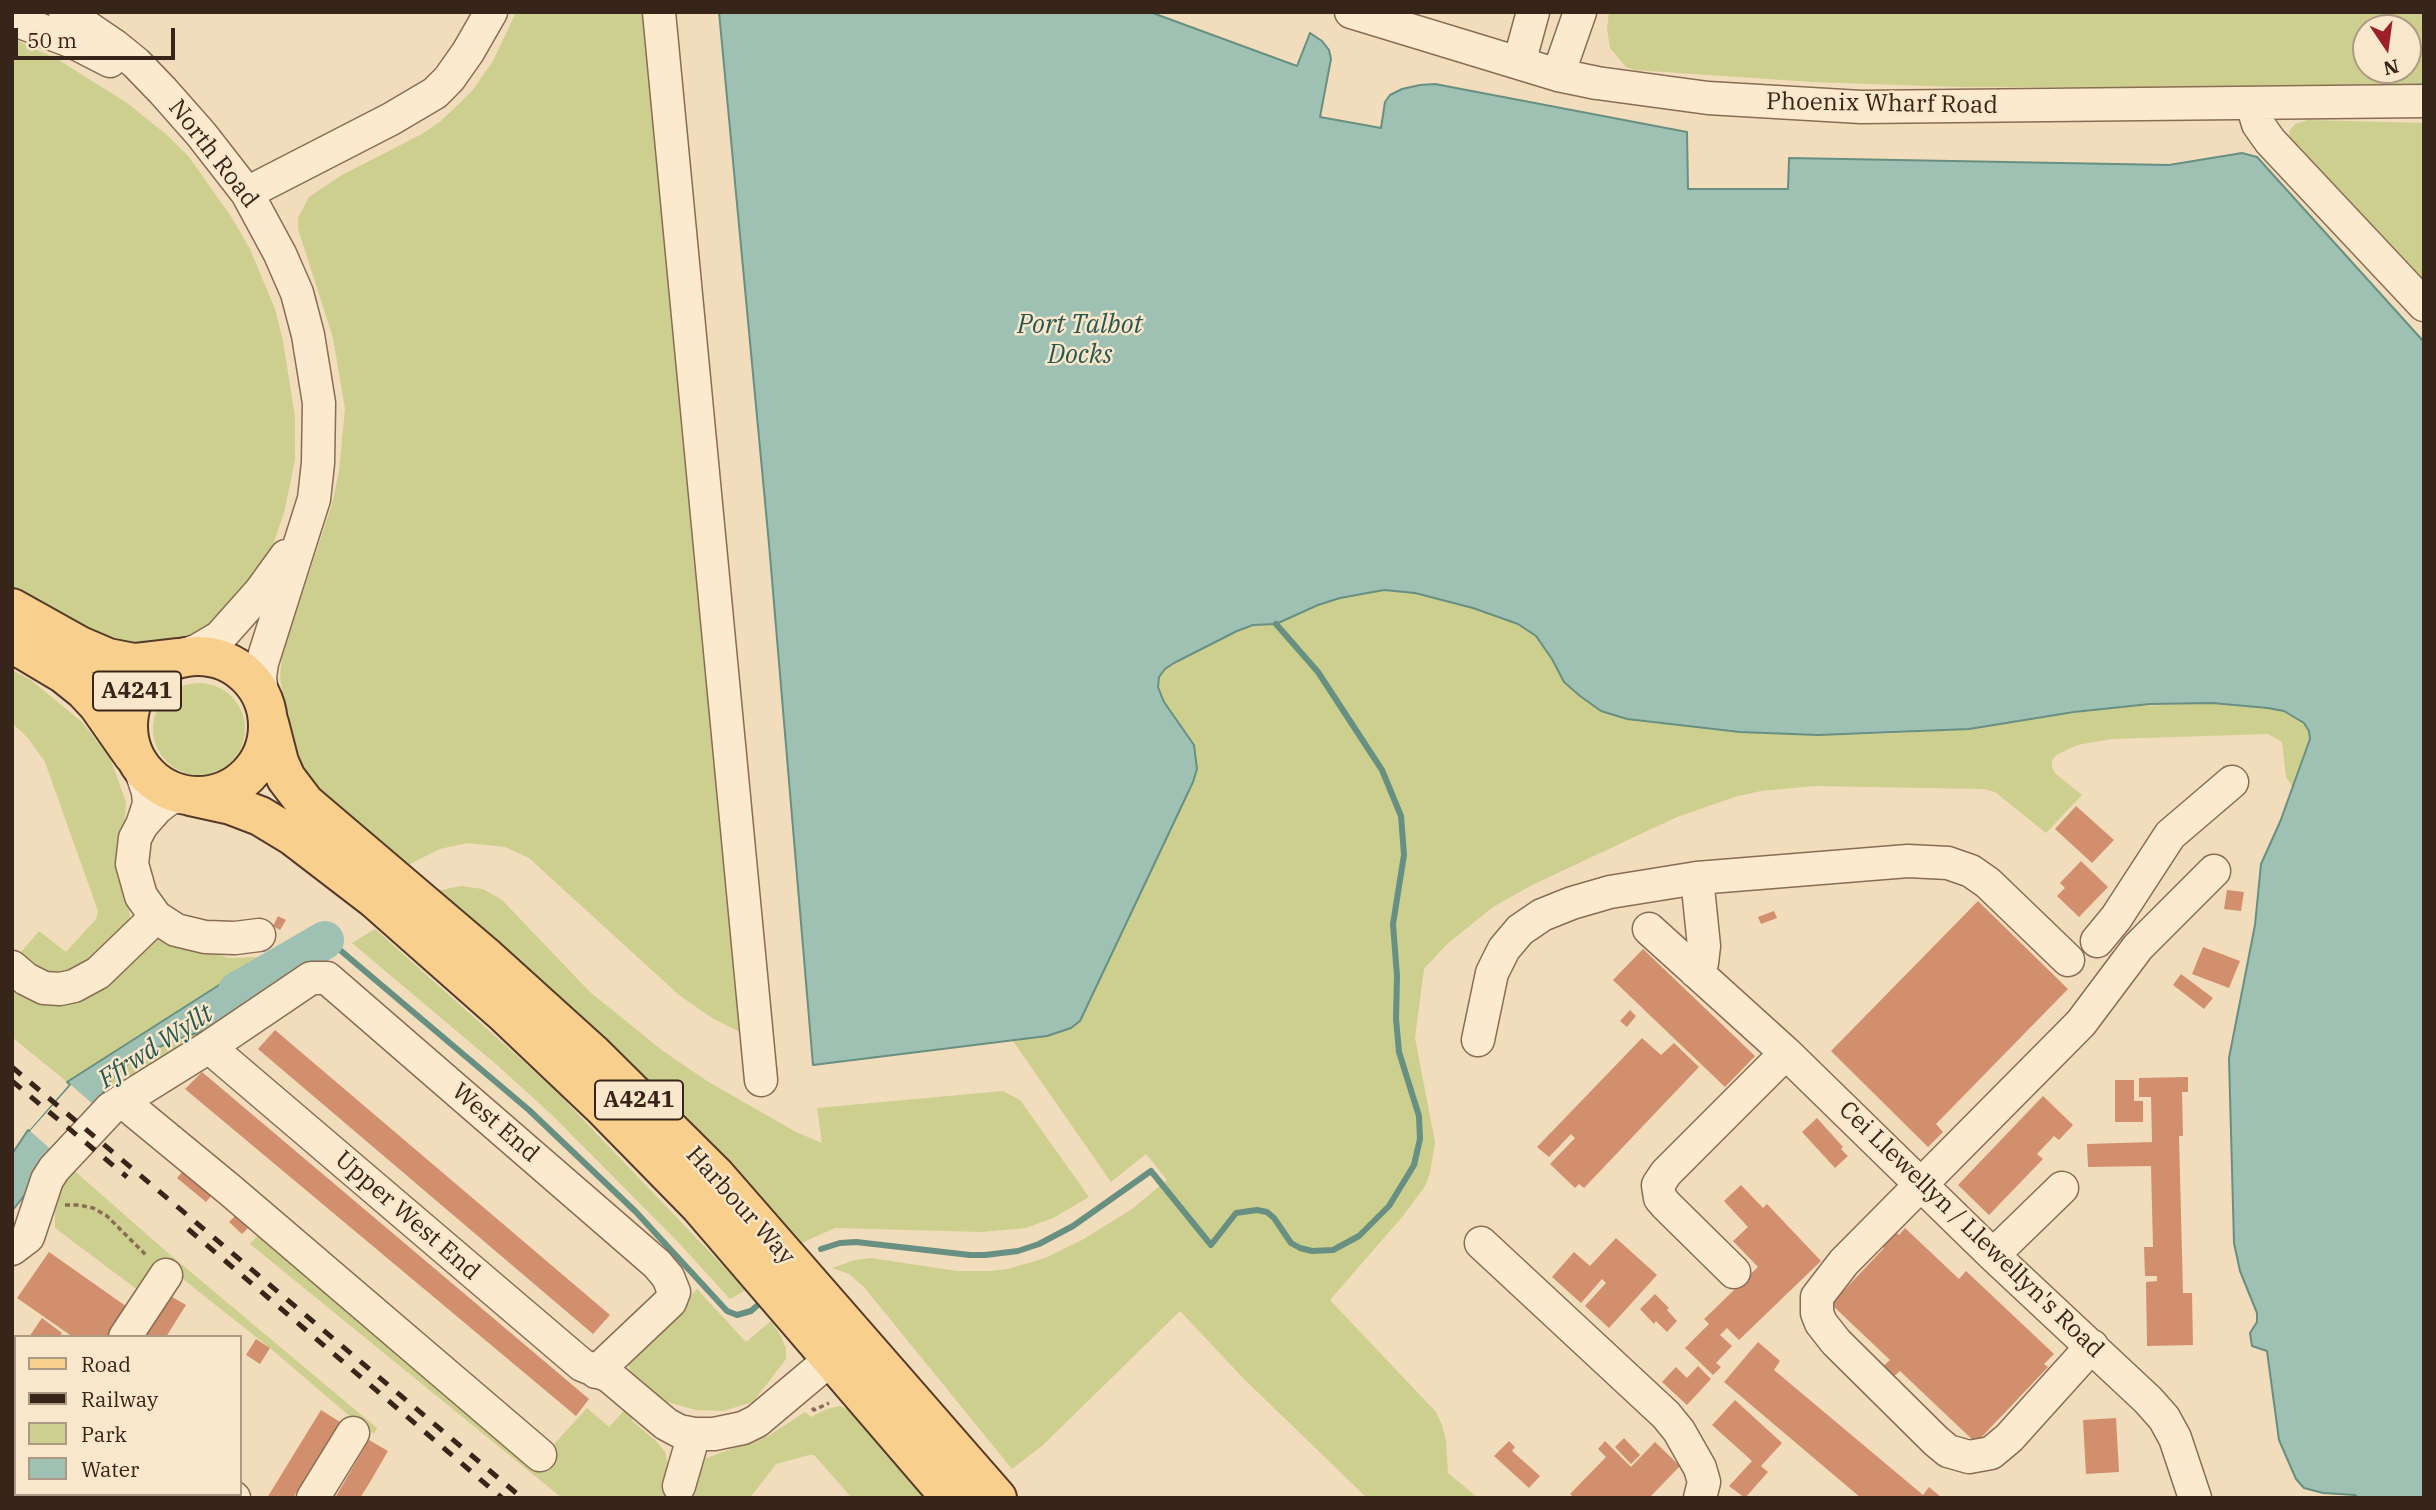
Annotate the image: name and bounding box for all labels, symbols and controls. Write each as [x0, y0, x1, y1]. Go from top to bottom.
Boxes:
scale bar [18, 14, 178, 58]
north arrow [2352, 14, 2422, 84]
text: 50 m [27, 26, 77, 54]
text: N [2381, 54, 2401, 81]
street label: Phoenix Wharf Road [1766, 88, 1998, 120]
street label: North Road [162, 94, 264, 214]
water label: Port Talbot Docks [1017, 309, 1143, 370]
road number: A4241 [93, 671, 181, 710]
water label: Ffrwd Wyllt [93, 998, 219, 1096]
street label: West End [446, 1077, 544, 1169]
road number: A4241 [595, 1080, 683, 1120]
street label: Cei Llewellyn / Llewellyn's Road [1833, 1096, 2109, 1364]
street label: Harbour Way [679, 1141, 801, 1271]
street label: Upper West End [329, 1145, 485, 1287]
legend [14, 1335, 242, 1496]
text: Road [81, 1350, 131, 1378]
text: Railway [81, 1385, 158, 1413]
text: Park [81, 1420, 127, 1448]
text: Water [81, 1455, 139, 1483]

